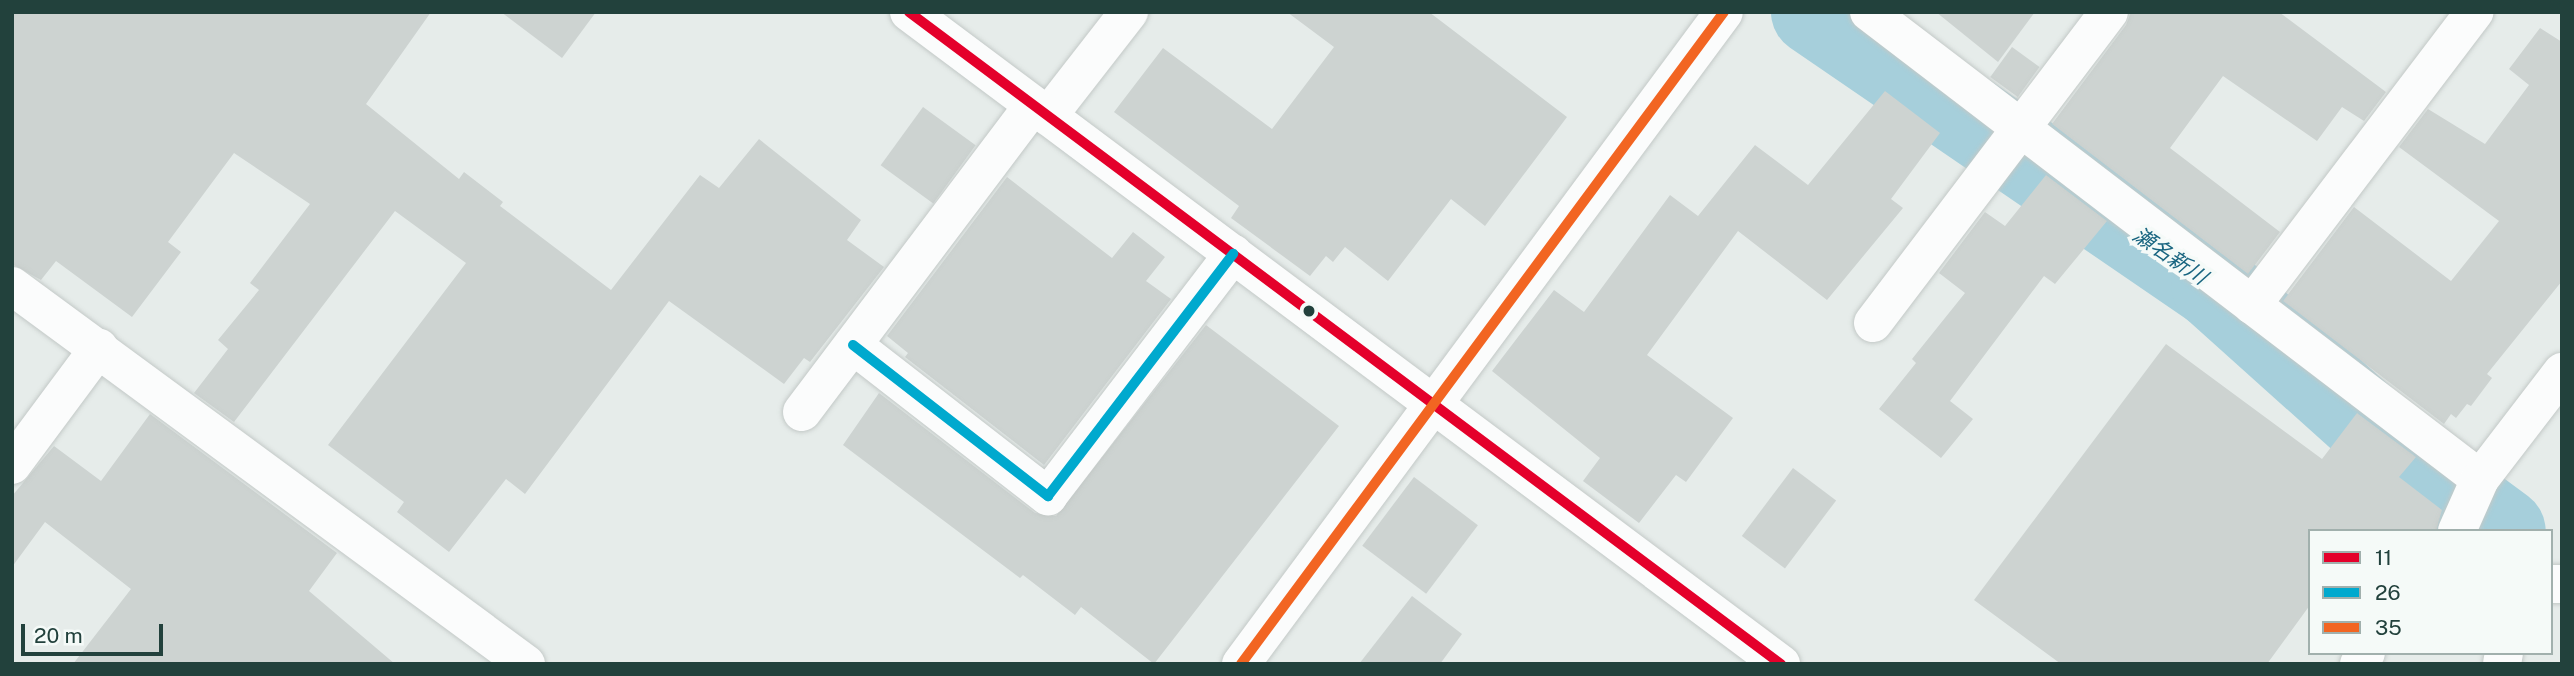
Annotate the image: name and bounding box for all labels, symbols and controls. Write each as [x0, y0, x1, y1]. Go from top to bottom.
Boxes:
water label: 瀬名新川 [2128, 222, 2212, 290]
unlabelled marker [1302, 304, 1316, 318]
legend [2308, 529, 2553, 655]
text: 11 [2375, 545, 2392, 570]
text: 26 [2375, 580, 2401, 605]
scale bar [24, 610, 166, 654]
text: 35 [2375, 615, 2402, 640]
text: 20 m [34, 623, 83, 648]

